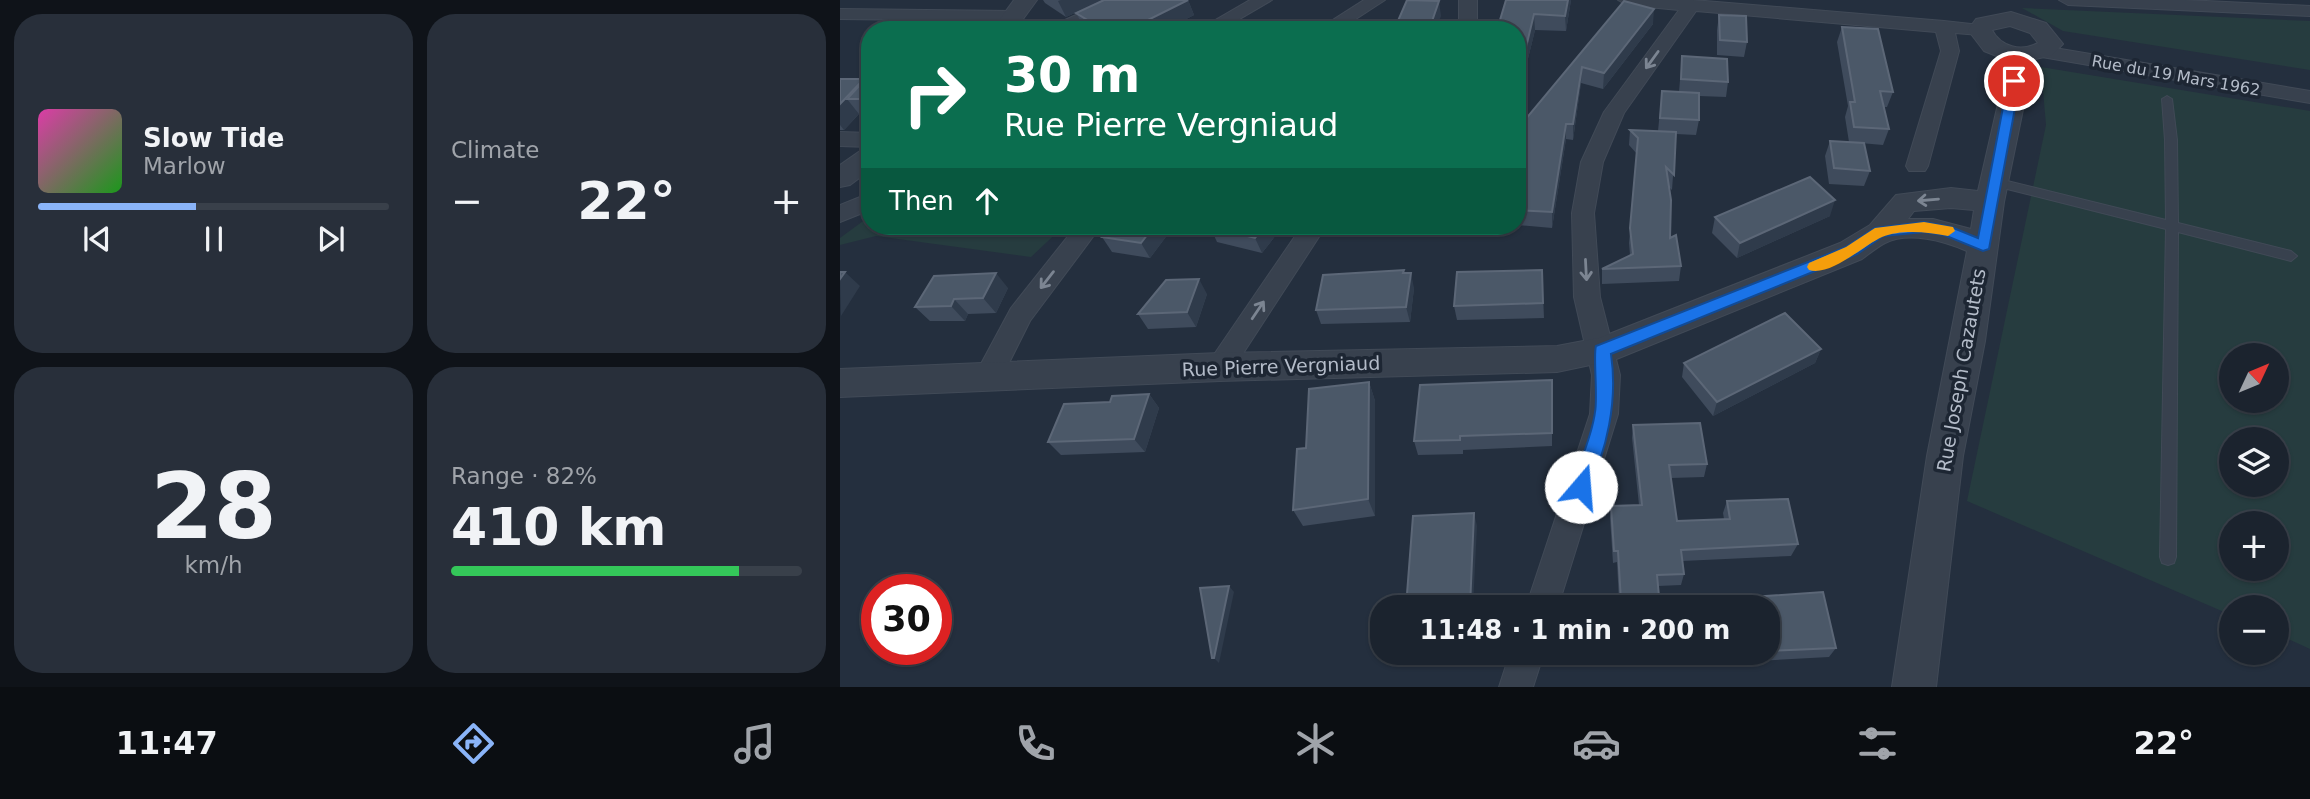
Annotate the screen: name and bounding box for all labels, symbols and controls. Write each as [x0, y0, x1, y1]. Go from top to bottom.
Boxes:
text: 30 m [1004, 47, 1140, 104]
icon: right [889, 49, 980, 140]
one-way arrow [1645, 50, 1659, 69]
pin [1984, 51, 2044, 111]
street label: Rue du 19 Mars 1962 [2090, 51, 2262, 100]
icon: arrive [1995, 62, 2033, 100]
text: Rue Pierre Vergniaud [1004, 106, 1338, 144]
text: Slow Tide [143, 123, 284, 153]
text: Climate [451, 137, 540, 163]
text: Marlow [143, 153, 226, 179]
text: 22° [577, 171, 676, 231]
text: − [451, 179, 483, 223]
text: + [770, 179, 802, 223]
icon: ahead [968, 182, 1006, 220]
text: Then [889, 186, 954, 216]
one-way arrow [1918, 194, 1940, 207]
icon: previous [78, 220, 116, 258]
icon: pause [195, 220, 233, 258]
icon: next [312, 220, 350, 258]
one-way arrow [1579, 258, 1592, 281]
street label: Rue Joseph Cazautets [1932, 267, 1990, 473]
one-way arrow [1040, 270, 1055, 288]
one-way arrow [1250, 301, 1265, 320]
north arrow [2219, 343, 2289, 413]
map controls [2219, 343, 2289, 665]
street label: Rue Pierre Vergniaud [1181, 352, 1381, 380]
button: layers [2219, 427, 2289, 497]
position arrow [1544, 450, 1618, 524]
text: 28 [150, 454, 277, 559]
text: Range · 82% [451, 463, 597, 489]
text: 410 km [451, 497, 666, 557]
button: + [2219, 511, 2289, 581]
text: km/h [184, 552, 243, 578]
speed limit sign: 30 [861, 574, 952, 665]
button: − [2219, 595, 2289, 665]
text: 11:48 · 1 min · 200 m [1420, 615, 1730, 645]
icon: directions [449, 719, 498, 768]
icon: music [730, 719, 779, 768]
icon: phone [1011, 719, 1060, 768]
icon: climate [1291, 719, 1340, 768]
icon: car [1572, 719, 1621, 768]
icon: filters [1853, 719, 1902, 768]
text: 11:47 [116, 724, 218, 762]
text: 22° [2134, 724, 2194, 762]

